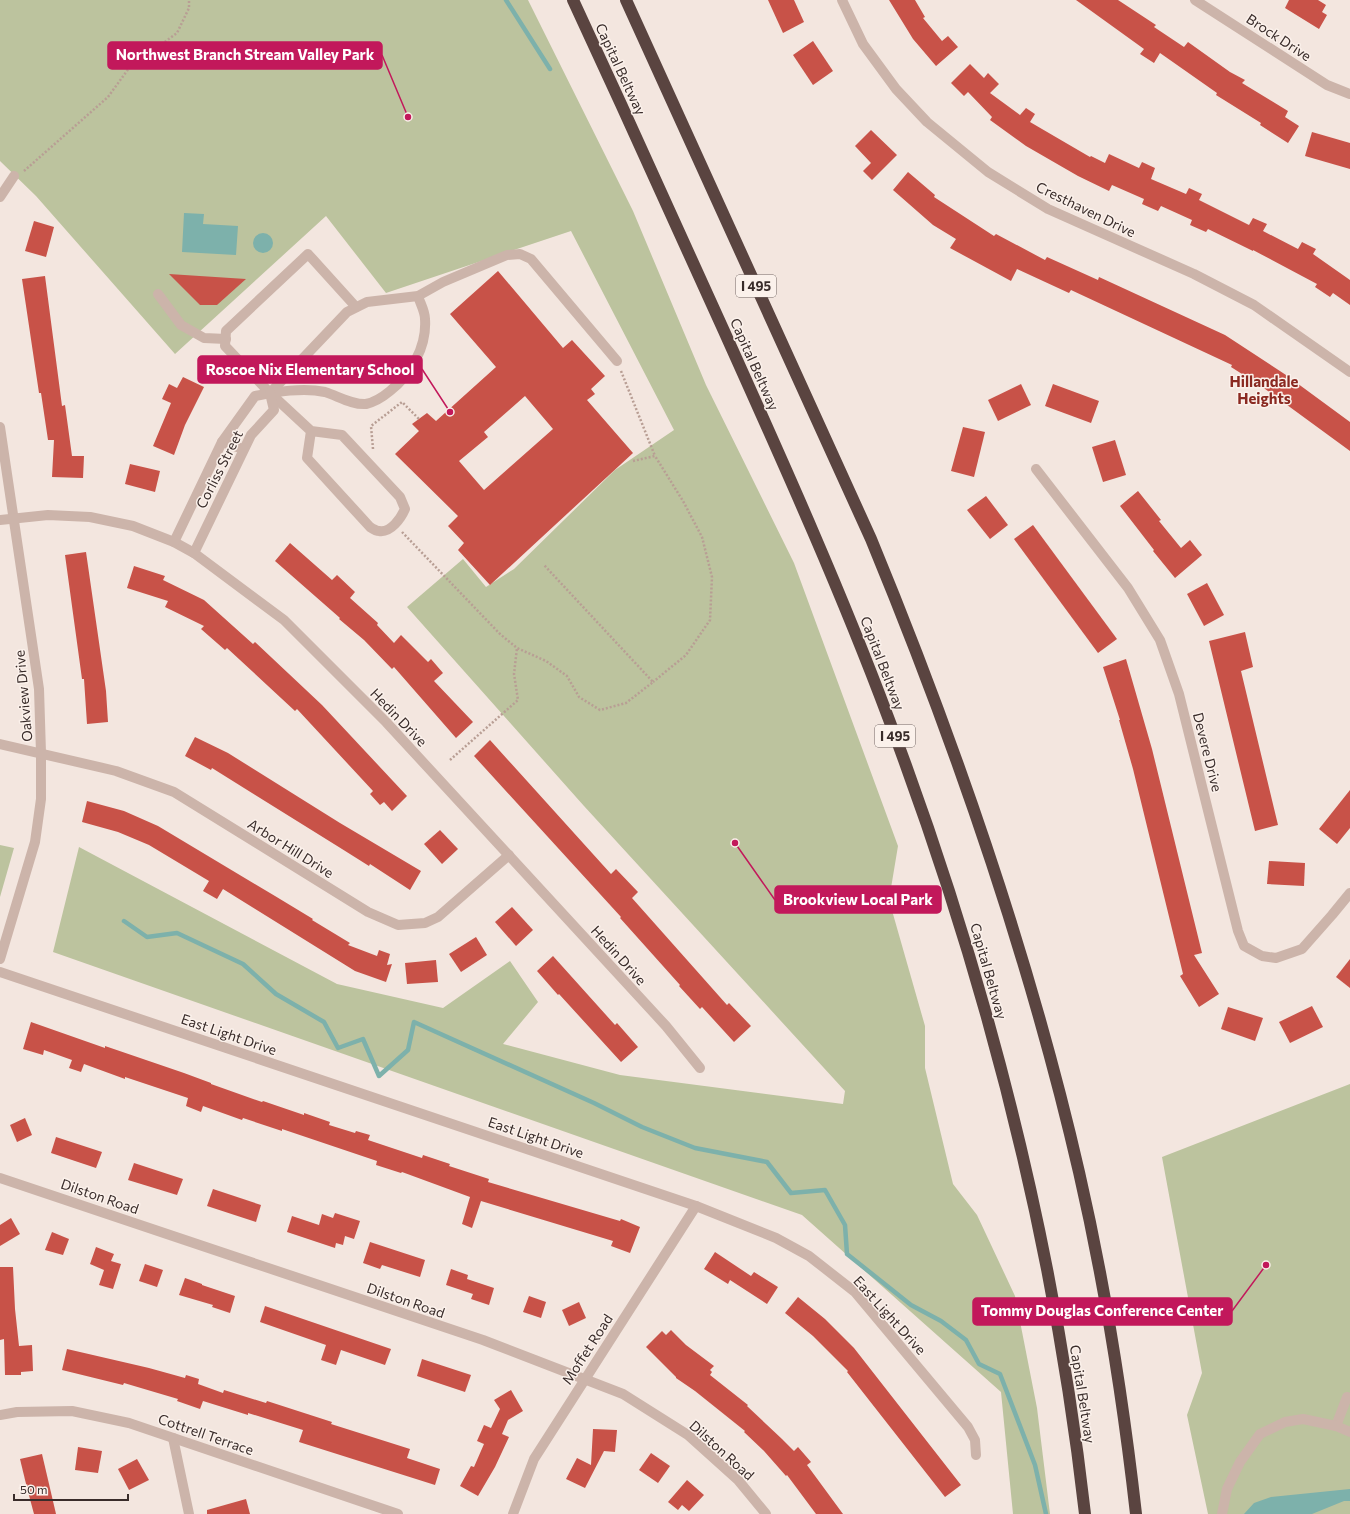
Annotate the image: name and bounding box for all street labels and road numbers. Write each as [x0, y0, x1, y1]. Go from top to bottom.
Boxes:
street label: Brock Drive [1243, 10, 1315, 64]
street label: Capital Beltway [592, 20, 650, 118]
street label: Cresthaven Drive [1034, 178, 1138, 240]
road number: I 495 [736, 275, 776, 297]
street label: Capital Beltway [727, 315, 783, 413]
street label: Corliss Street [192, 427, 246, 511]
street label: Capital Beltway [857, 614, 909, 712]
street label: Oakview Drive [11, 649, 35, 743]
street label: Hedin Drive [367, 684, 431, 750]
street label: Devere Drive [1190, 711, 1226, 793]
road number: I 495 [875, 725, 915, 747]
street label: Arbor Hill Drive [245, 815, 337, 881]
street label: Capital Beltway [967, 921, 1011, 1021]
street label: Hedin Drive [588, 922, 650, 988]
street label: East Light Drive [179, 1010, 279, 1058]
street label: East Light Drive [486, 1113, 586, 1161]
street label: Dilston Road [59, 1175, 141, 1217]
street label: East Light Drive [850, 1272, 930, 1358]
street label: Dilston Road [365, 1279, 447, 1321]
street label: Moffet Road [558, 1311, 616, 1387]
street label: Capital Beltway [1067, 1344, 1099, 1444]
street label: Cottrell Terrace [156, 1410, 256, 1458]
street label: Dilston Road [686, 1417, 758, 1483]

